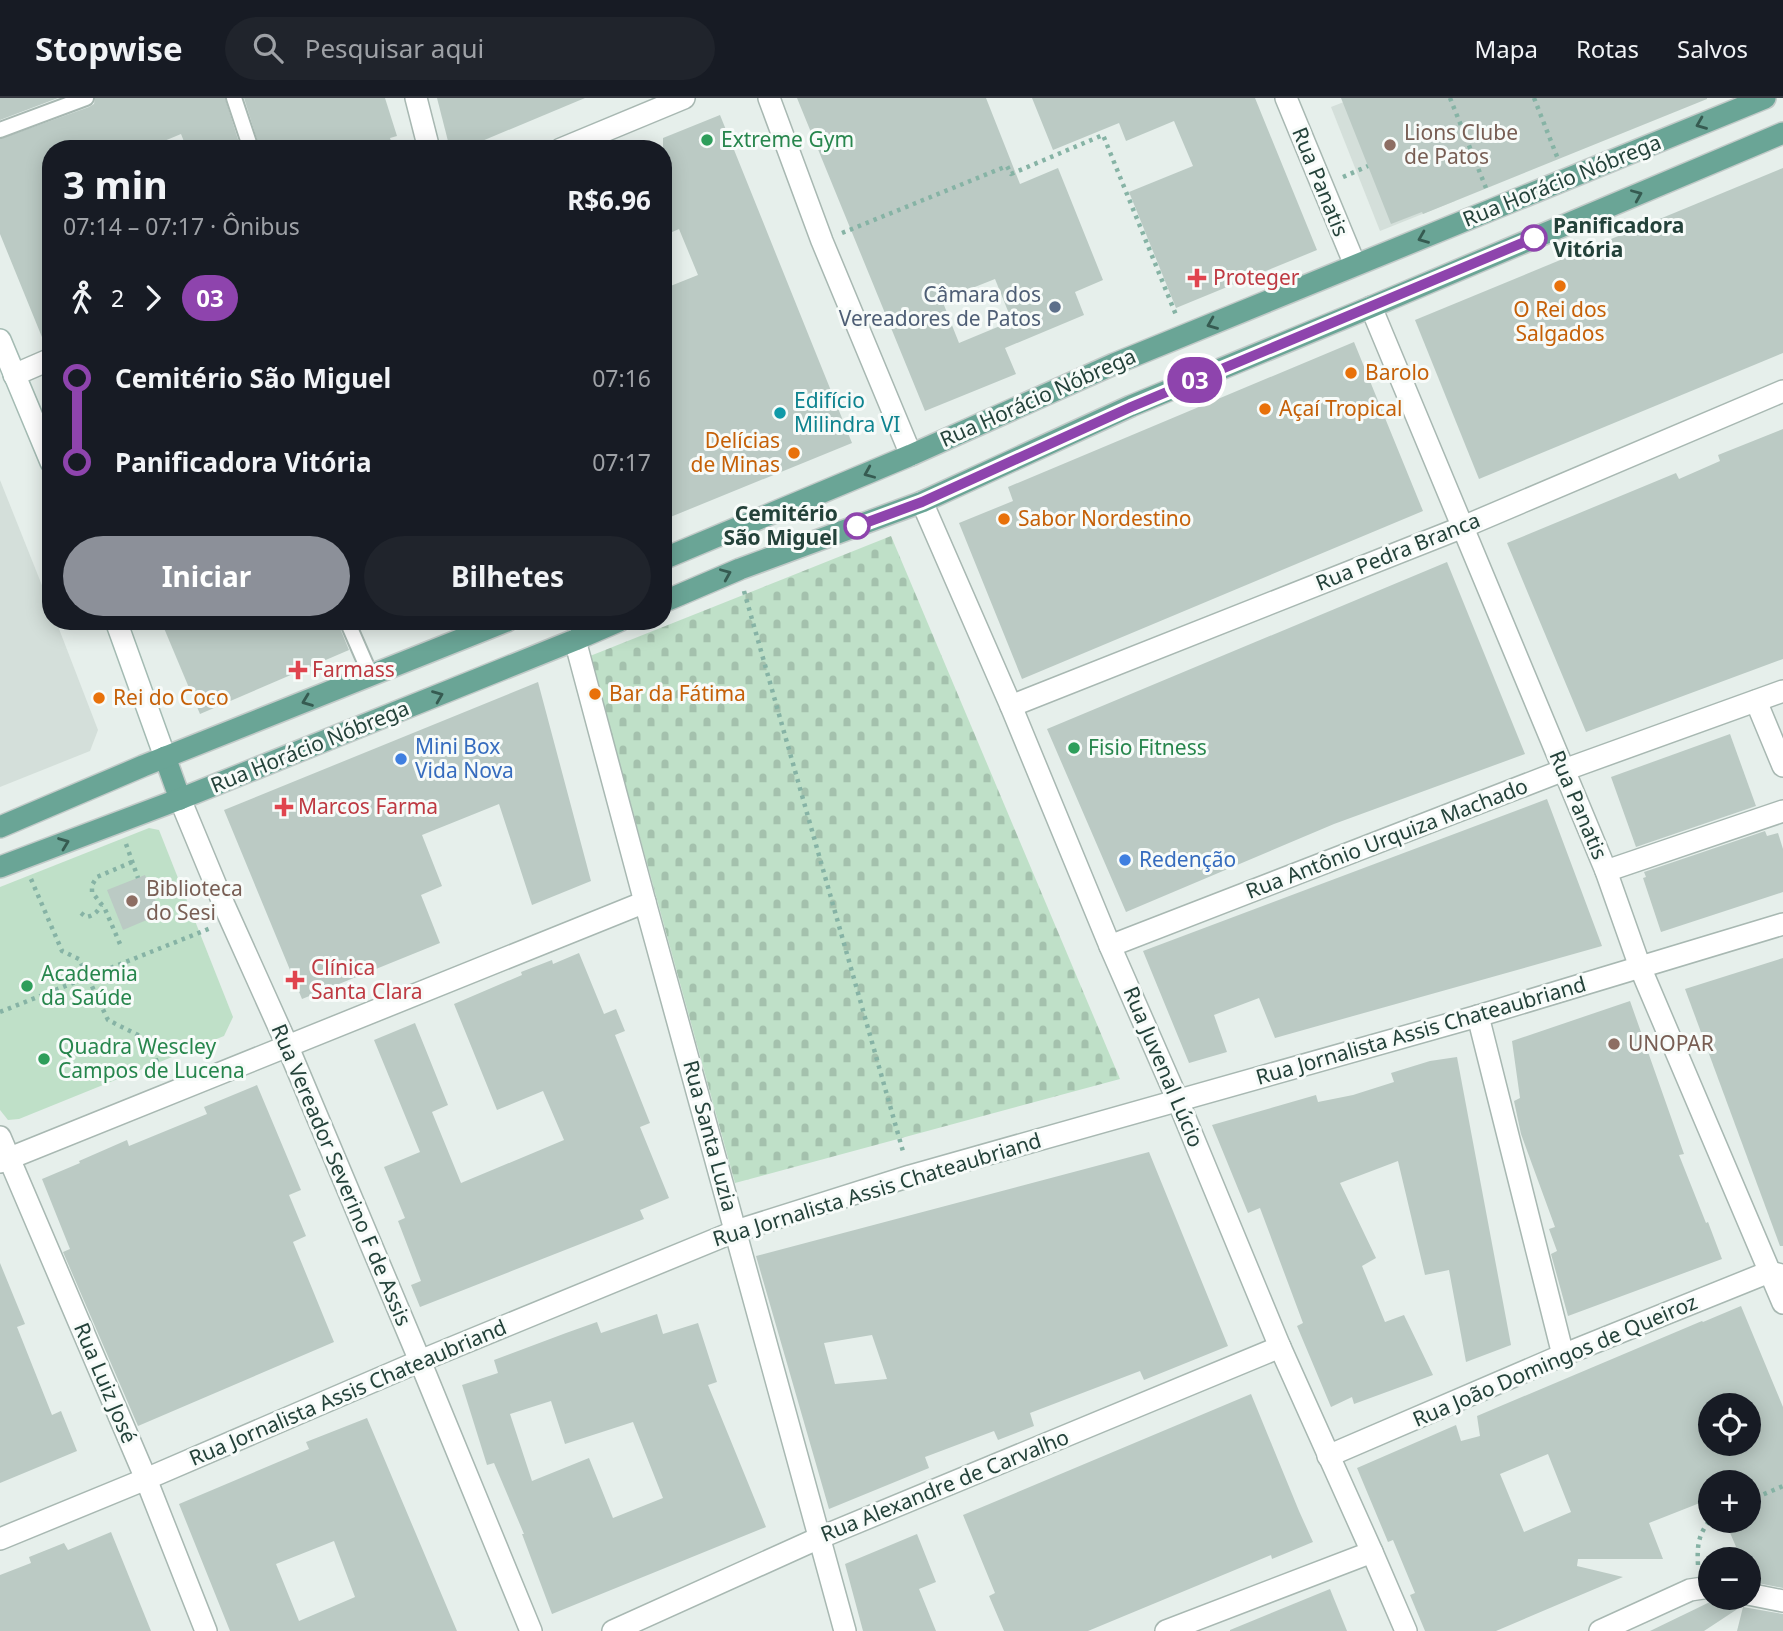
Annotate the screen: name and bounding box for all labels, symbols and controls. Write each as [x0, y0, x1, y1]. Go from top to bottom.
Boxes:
search box [225, 17, 715, 80]
text: Stopwise [35, 26, 183, 71]
icon: search [249, 29, 287, 67]
text: Pesquisar aqui [305, 30, 484, 66]
text: Mapa [1474, 32, 1538, 65]
text: Rotas [1576, 32, 1639, 65]
text: Salvos [1677, 32, 1748, 65]
one-way arrow [1696, 115, 1708, 129]
place label: Lions Clube de Patos [1404, 118, 1518, 170]
street label: Rua Panatis [1286, 123, 1356, 240]
place label: Extreme Gym [721, 125, 854, 153]
street label: Rua Horácio Nóbrega [1458, 127, 1665, 233]
marker: Extreme Gym [699, 132, 715, 148]
marker: Lions Clube de Patos [1382, 137, 1398, 153]
text: 3 min [63, 158, 168, 210]
text: R$6.96 [567, 182, 651, 218]
one-way arrow [1631, 189, 1643, 203]
text: 07:14 – 07:17 · Ônibus [63, 210, 300, 242]
place label: Panificadora Vitória [1553, 211, 1684, 263]
marker: Panificadora Vitória [1521, 225, 1547, 251]
one-way arrow [1417, 229, 1429, 243]
place label: Proteger [1213, 263, 1300, 291]
marker: Proteger [1187, 268, 1207, 288]
marker: O Rei dos Salgados [1552, 278, 1568, 294]
icon: walk [63, 279, 101, 317]
icon: forward [134, 279, 172, 317]
place label: Câmara dos Vereadores de Patos [839, 280, 1041, 332]
text: 03 [196, 281, 224, 314]
text: 2 [111, 282, 124, 314]
place label: O Rei dos Salgados [1513, 295, 1607, 347]
marker: Câmara dos Vereadores de Patos [1047, 299, 1063, 315]
one-way arrow [1207, 316, 1220, 330]
street label: Rua Horácio Nóbrega [935, 341, 1140, 453]
line badge: 03 [1164, 357, 1226, 403]
place label: Barolo [1365, 358, 1430, 386]
text: Cemitério São Miguel [115, 360, 391, 396]
text: 07:16 [592, 362, 651, 394]
text: 03 [1181, 363, 1209, 396]
marker: Barolo [1343, 365, 1359, 381]
place label: Edifício Milindra VI [794, 386, 900, 438]
place label: Açaí Tropical [1279, 394, 1402, 422]
marker: Açaí Tropical [1257, 401, 1273, 417]
marker: Edifício Milindra VI [772, 405, 788, 421]
place label: Delícias de Minas [690, 426, 780, 478]
text: Panificadora Vitória [115, 444, 372, 480]
marker: Delícias de Minas [786, 445, 802, 461]
text: 07:17 [592, 446, 651, 478]
one-way arrow [863, 464, 875, 478]
place label: Cemitério São Miguel [723, 499, 838, 551]
place label: Sabor Nordestino [1018, 504, 1191, 532]
street label: Rua Pedra Branca [1311, 505, 1484, 597]
marker: Sabor Nordestino [996, 511, 1012, 527]
marker: Cemitério São Miguel [844, 513, 870, 539]
button: Iniciar [63, 536, 350, 616]
button: Bilhetes [364, 536, 651, 616]
one-way arrow [719, 569, 731, 583]
place label: Farmass [312, 655, 395, 683]
marker: Farmass [290, 662, 306, 678]
place label: Bar da Fátima [609, 679, 746, 707]
place label: Rei do Coco [113, 683, 229, 711]
marker: Bar da Fátima [587, 686, 603, 702]
marker: Rei do Coco [91, 690, 107, 706]
one-way arrow [431, 690, 443, 704]
street label: Rua Horácio Nóbrega [206, 693, 413, 799]
one-way arrow [302, 693, 314, 707]
place label: Mini Box Vida Nova [415, 732, 514, 784]
place label: Fisio Fitness [1088, 733, 1207, 761]
marker: Fisio Fitness [1066, 740, 1082, 756]
street label: Rua Panatis [1543, 746, 1614, 863]
marker: Mini Box Vida Nova [393, 751, 409, 767]
street label: Rua Antônio Urquiza Machado [1242, 771, 1532, 905]
place label: Marcos Farma [298, 792, 438, 820]
marker: Marcos Farma [276, 799, 292, 815]
one-way arrow [57, 837, 69, 851]
place label: Redenção [1139, 845, 1236, 873]
marker: Redenção [1117, 852, 1133, 868]
place label: Biblioteca do Sesi [146, 874, 243, 926]
marker: Biblioteca do Sesi [124, 893, 140, 909]
place label: Clínica Santa Clara [311, 953, 423, 1005]
place label: Academia da Saúde [41, 959, 138, 1011]
street label: Rua Jornalista Assis Chateaubriand [1252, 969, 1589, 1091]
marker: Clínica Santa Clara [285, 970, 305, 990]
marker: Academia da Saúde [19, 978, 35, 994]
street label: Rua Juvenal Lúcio [1117, 982, 1210, 1151]
street label: Rua Vereador Severino F de Assis [265, 1019, 418, 1330]
place label: UNOPAR [1628, 1029, 1714, 1057]
place label: Quadra Wescley Campos de Lucena [58, 1032, 245, 1084]
marker: UNOPAR [1606, 1036, 1622, 1052]
marker: Quadra Wescley Campos de Lucena [36, 1051, 52, 1067]
street label: Rua Santa Luzia [677, 1057, 745, 1214]
street label: Rua Jornalista Assis Chateaubriand [709, 1126, 1044, 1252]
street label: Rua João Domingos de Queiroz [1408, 1287, 1701, 1433]
street label: Rua Jornalista Assis Chateaubriand [185, 1312, 511, 1472]
street label: Rua Luiz José [68, 1318, 144, 1447]
map controls [1698, 1393, 1761, 1610]
button: locate [1698, 1393, 1761, 1456]
street label: Rua Alexandre de Carvalho [816, 1422, 1073, 1548]
button: + [1698, 1470, 1761, 1533]
button: − [1698, 1547, 1761, 1610]

